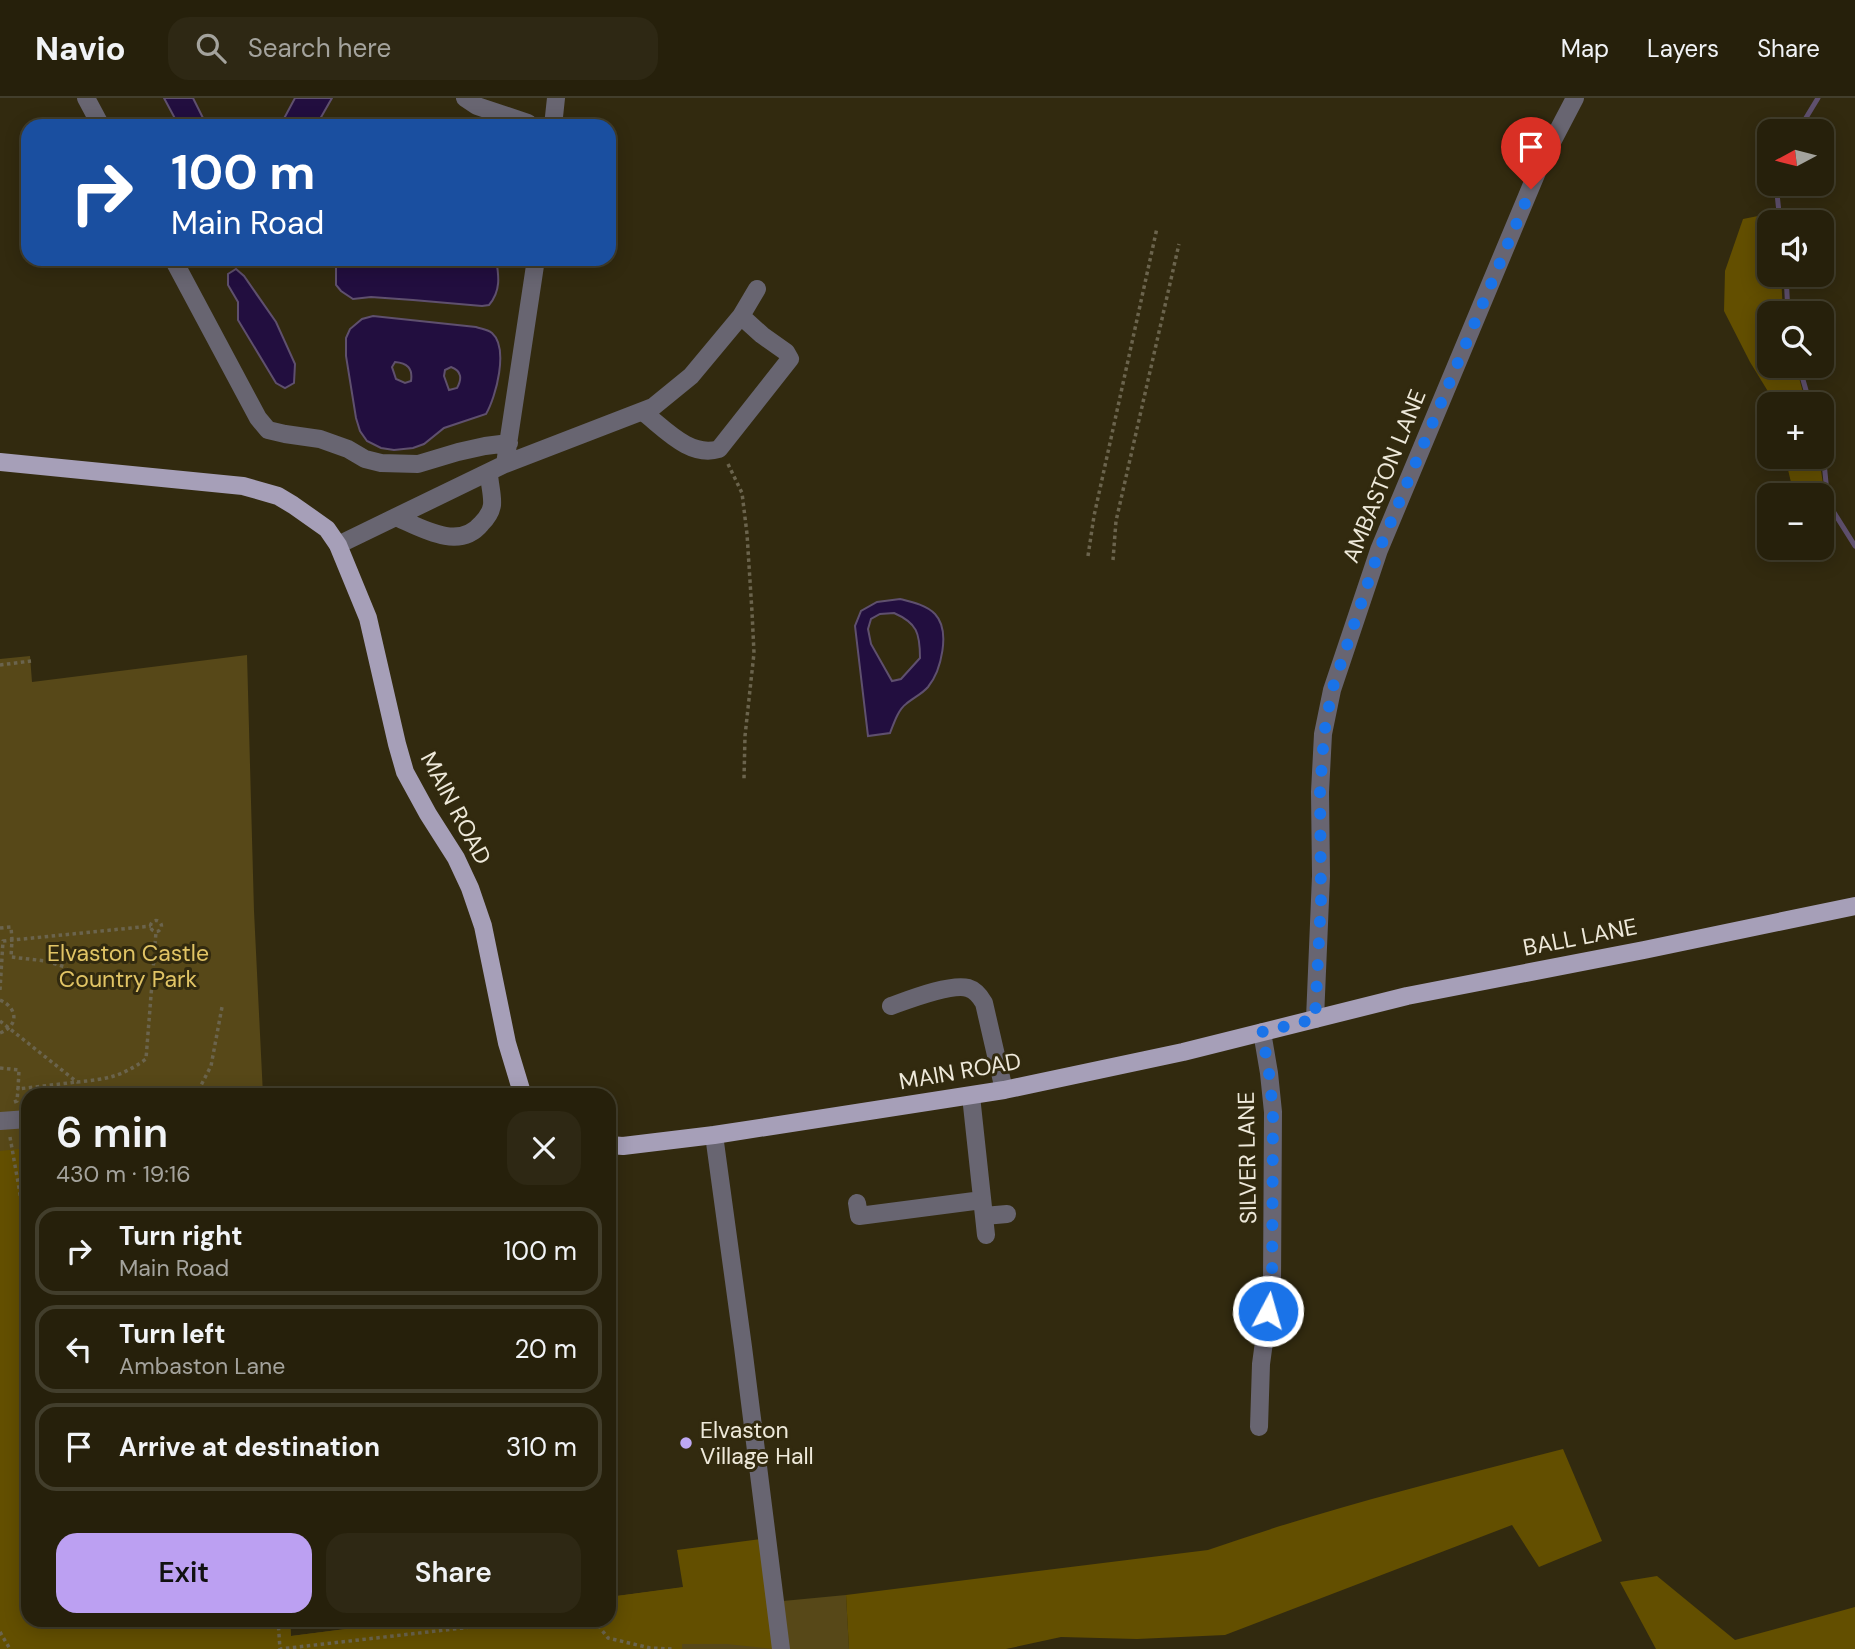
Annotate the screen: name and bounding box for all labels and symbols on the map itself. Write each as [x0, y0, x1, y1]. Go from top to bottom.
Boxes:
pin [1501, 117, 1561, 189]
north arrow [1757, 119, 1834, 196]
street label: AMBASTON LANE [1336, 385, 1432, 567]
street label: MAIN ROAD [414, 746, 498, 870]
street label: BALL LANE [1520, 911, 1640, 963]
park label: Elvaston Castle Country Park [47, 938, 209, 994]
street label: MAIN ROAD [897, 1046, 1023, 1096]
street label: SILVER LANE [1231, 1091, 1263, 1225]
position arrow [1231, 1274, 1305, 1348]
place label: Elvaston Village Hall [700, 1415, 814, 1471]
marker: Elvaston Village Hall [678, 1435, 694, 1451]

